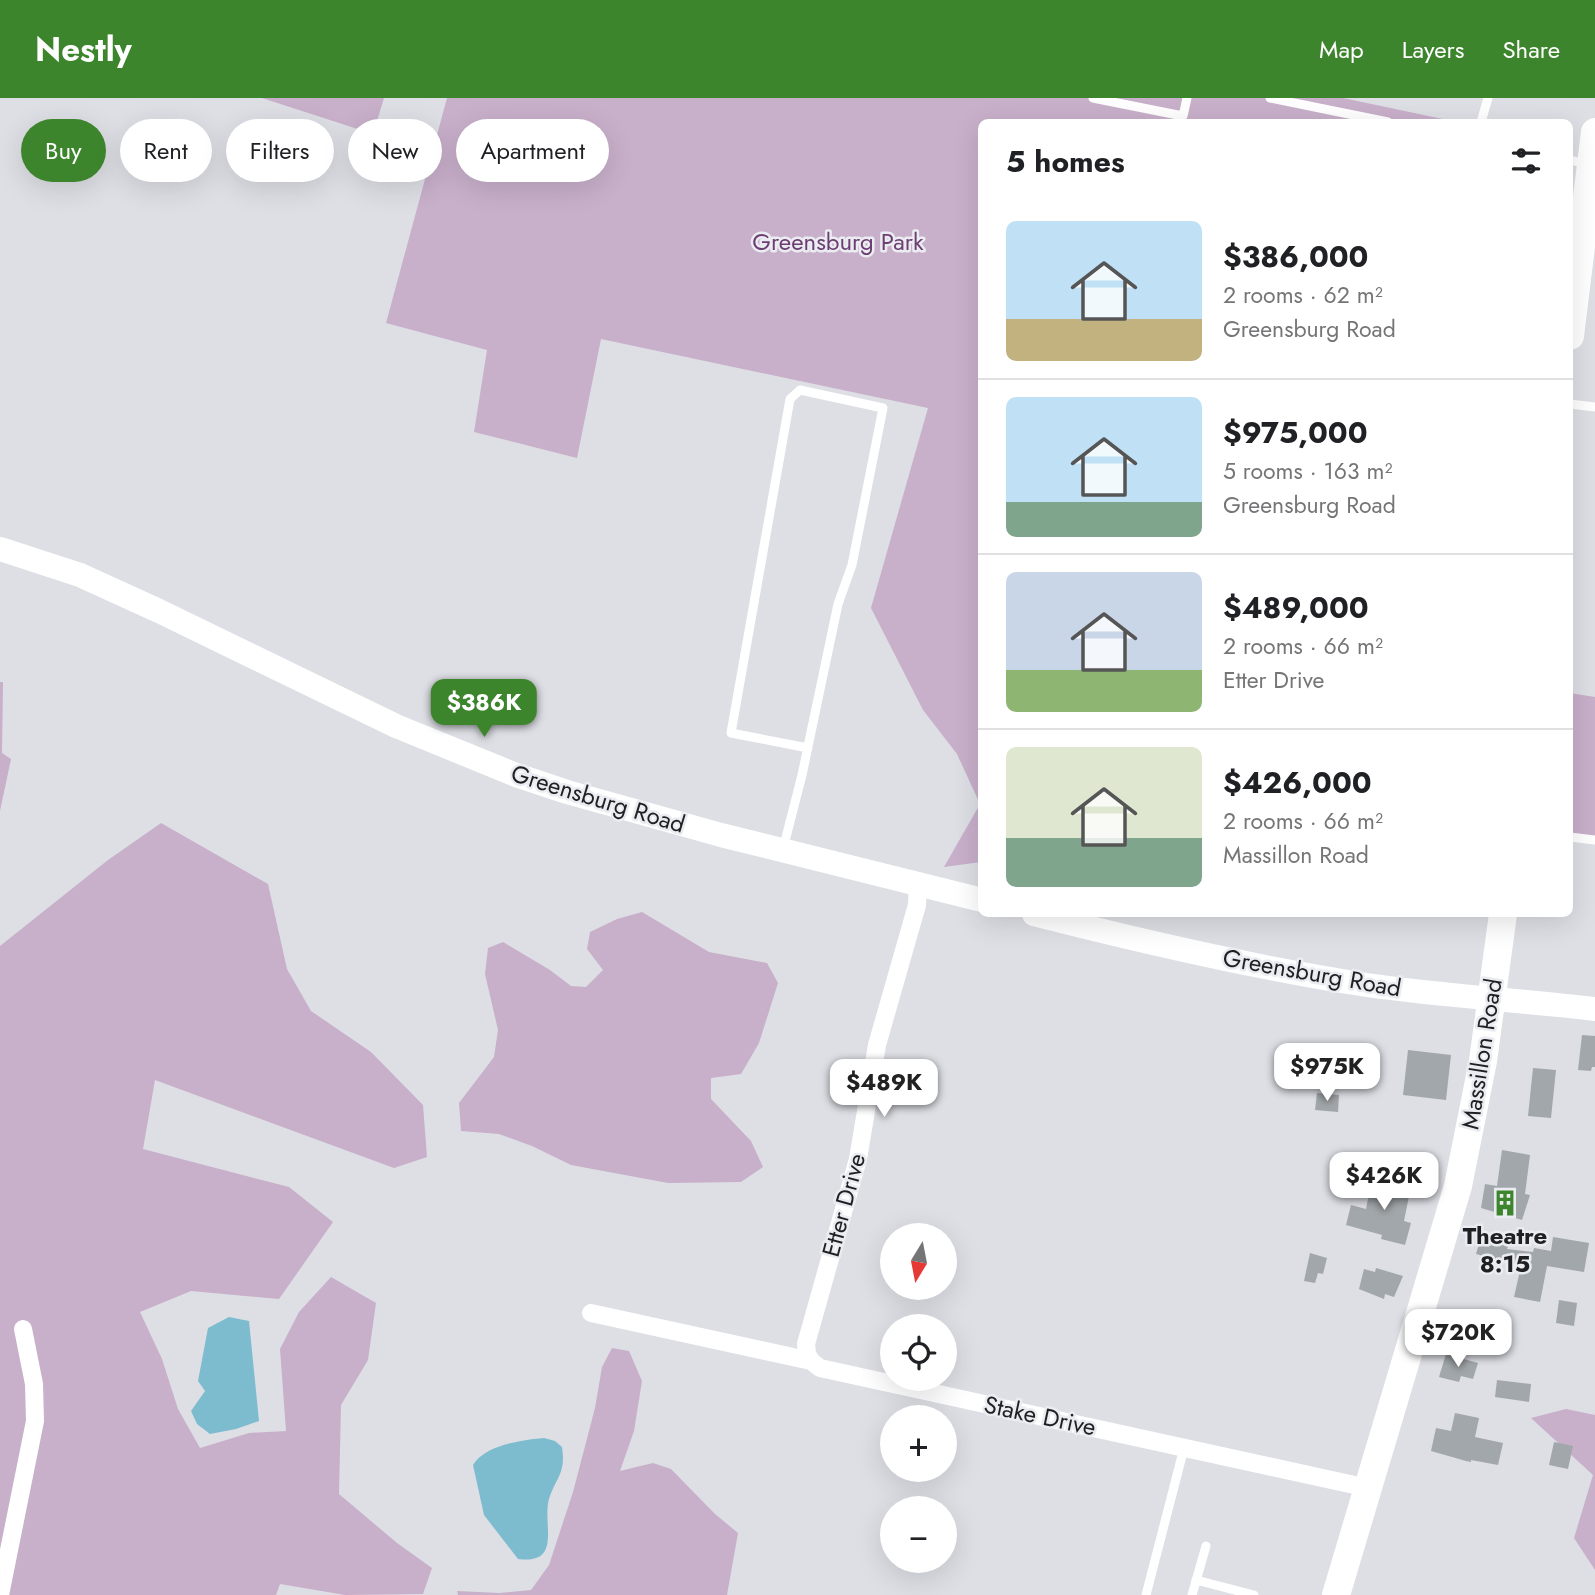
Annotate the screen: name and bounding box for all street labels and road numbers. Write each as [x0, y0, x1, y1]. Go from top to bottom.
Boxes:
street label: Greensburg Road [507, 755, 689, 842]
street label: Greensburg Road [1220, 940, 1404, 1005]
street label: Massillon Road [1452, 976, 1511, 1132]
street label: Etter Drive [813, 1149, 874, 1261]
street label: Stake Drive [981, 1387, 1099, 1444]

